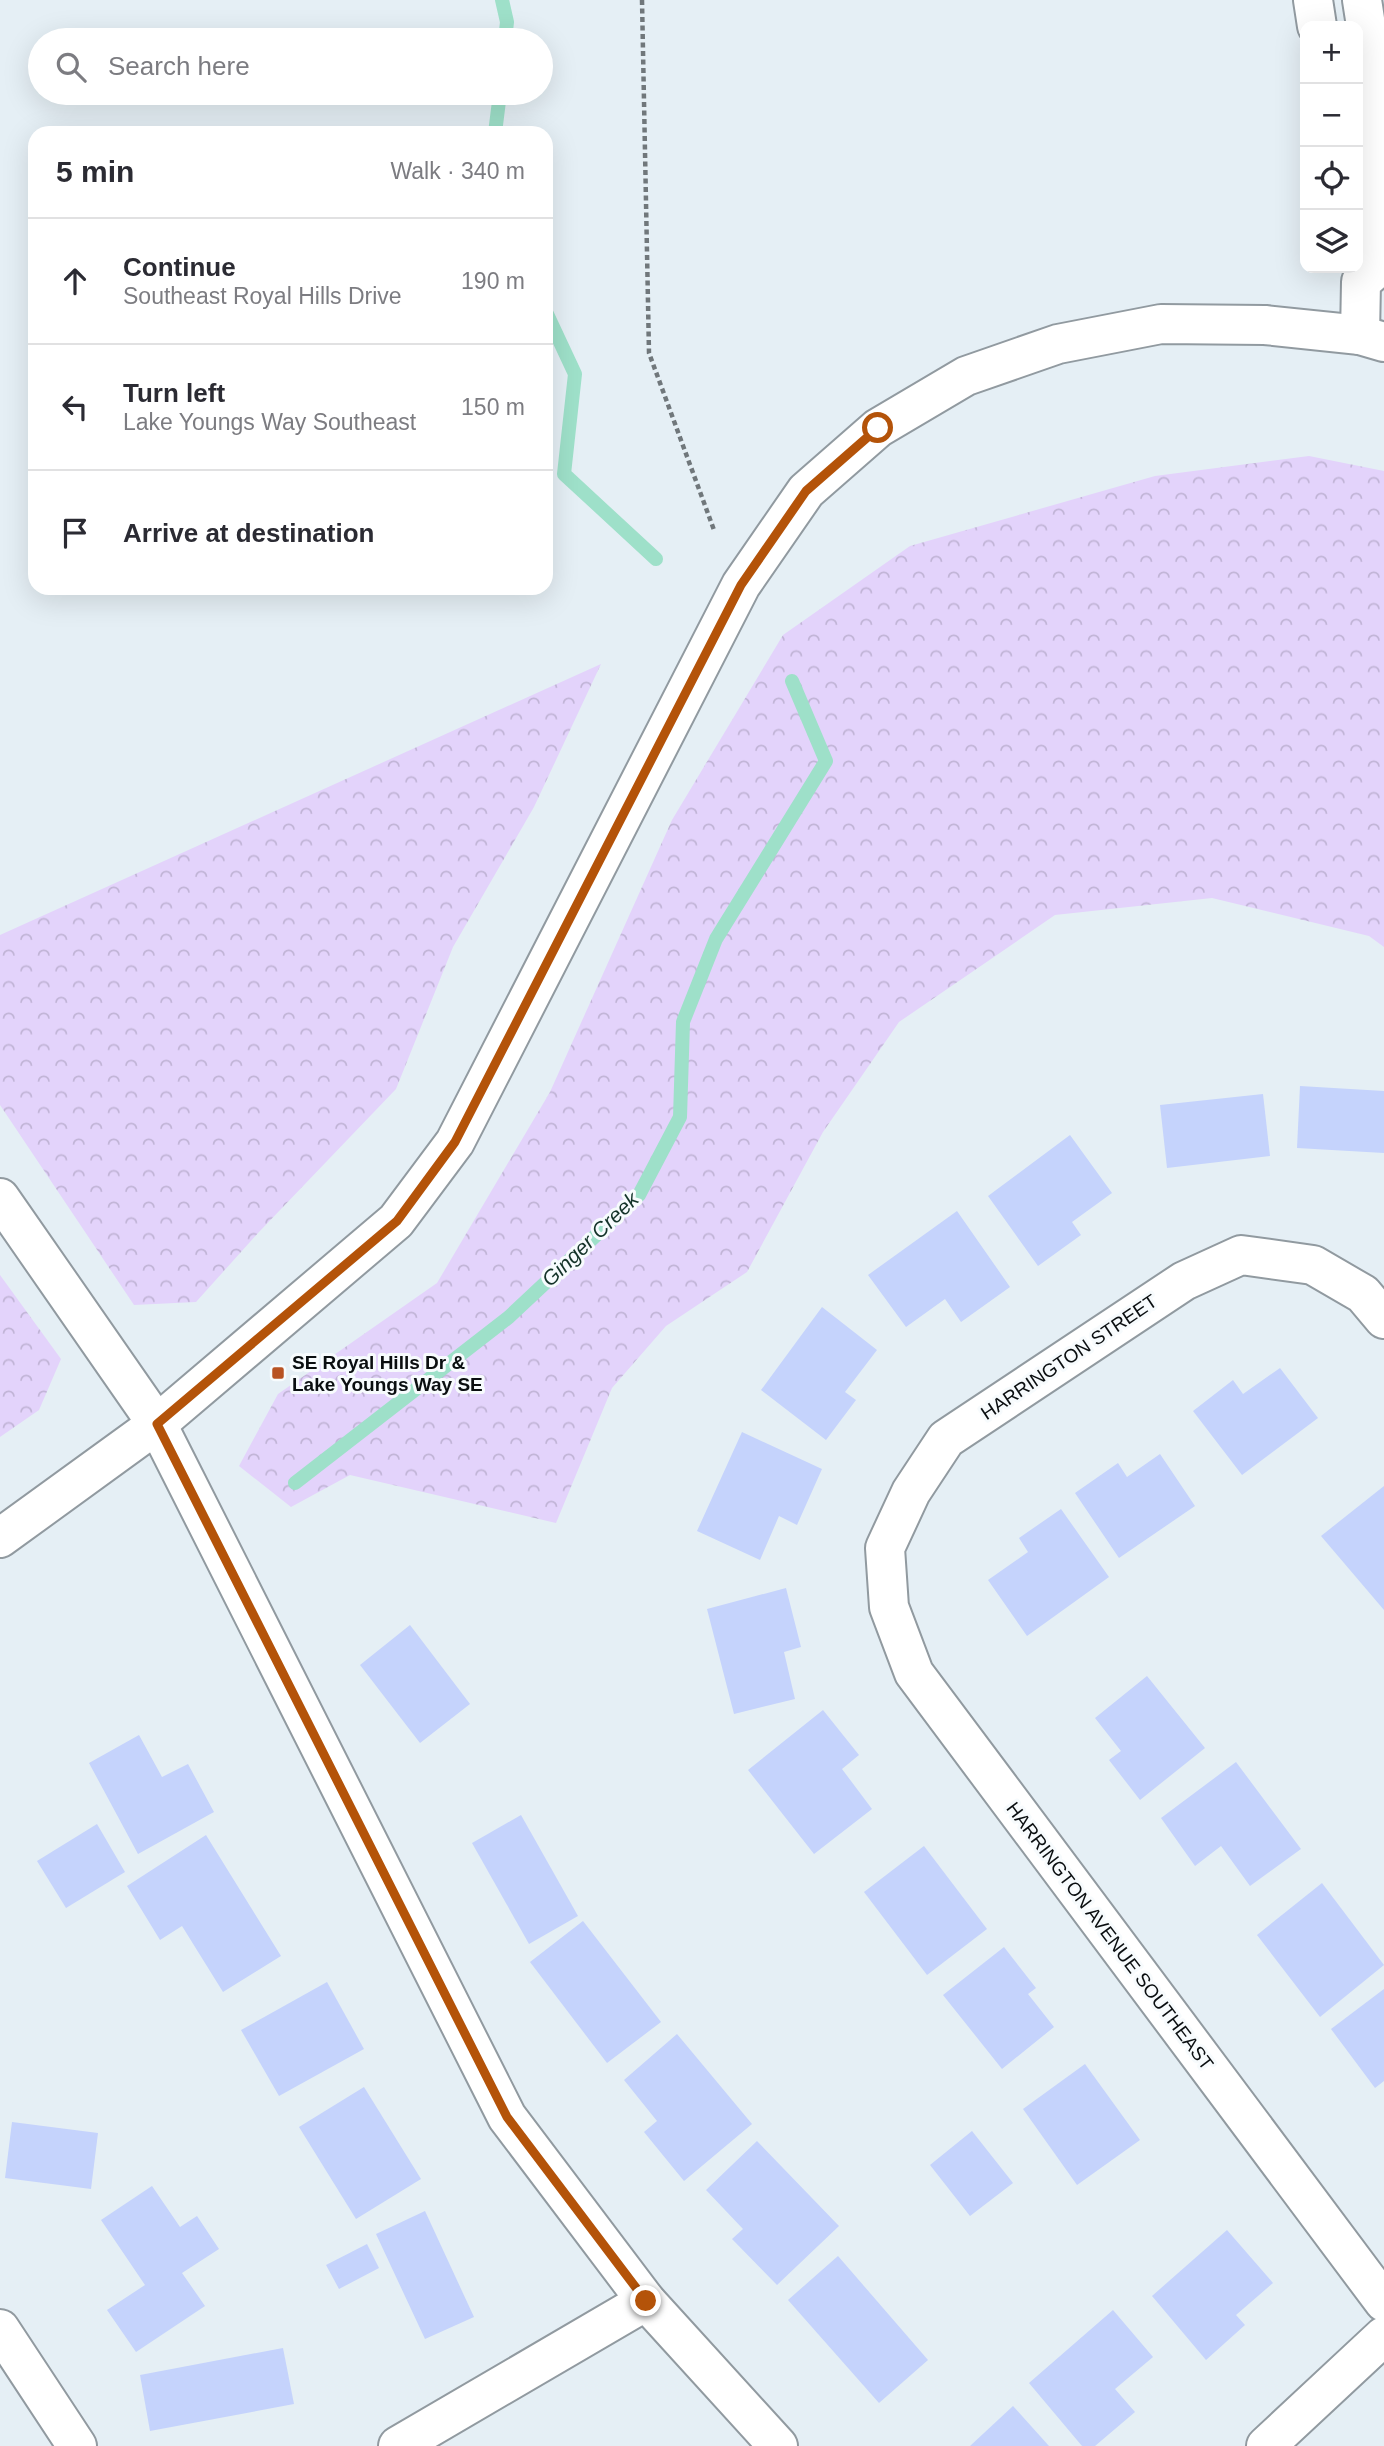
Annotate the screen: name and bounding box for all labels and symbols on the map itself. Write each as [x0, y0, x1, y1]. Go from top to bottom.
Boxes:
route start [862, 412, 893, 443]
water label: Ginger Creek [537, 1186, 644, 1291]
street label: HARRINGTON STREET [977, 1290, 1161, 1424]
place label: SE Royal Hills Dr & Lake Youngs Way SE [292, 1352, 483, 1395]
marker: SE Royal Hills Dr & Lake Youngs Way SE [270, 1365, 286, 1381]
street label: HARRINGTON AVENUE SOUTHEAST [1002, 1798, 1218, 2074]
route end [630, 2285, 661, 2316]

